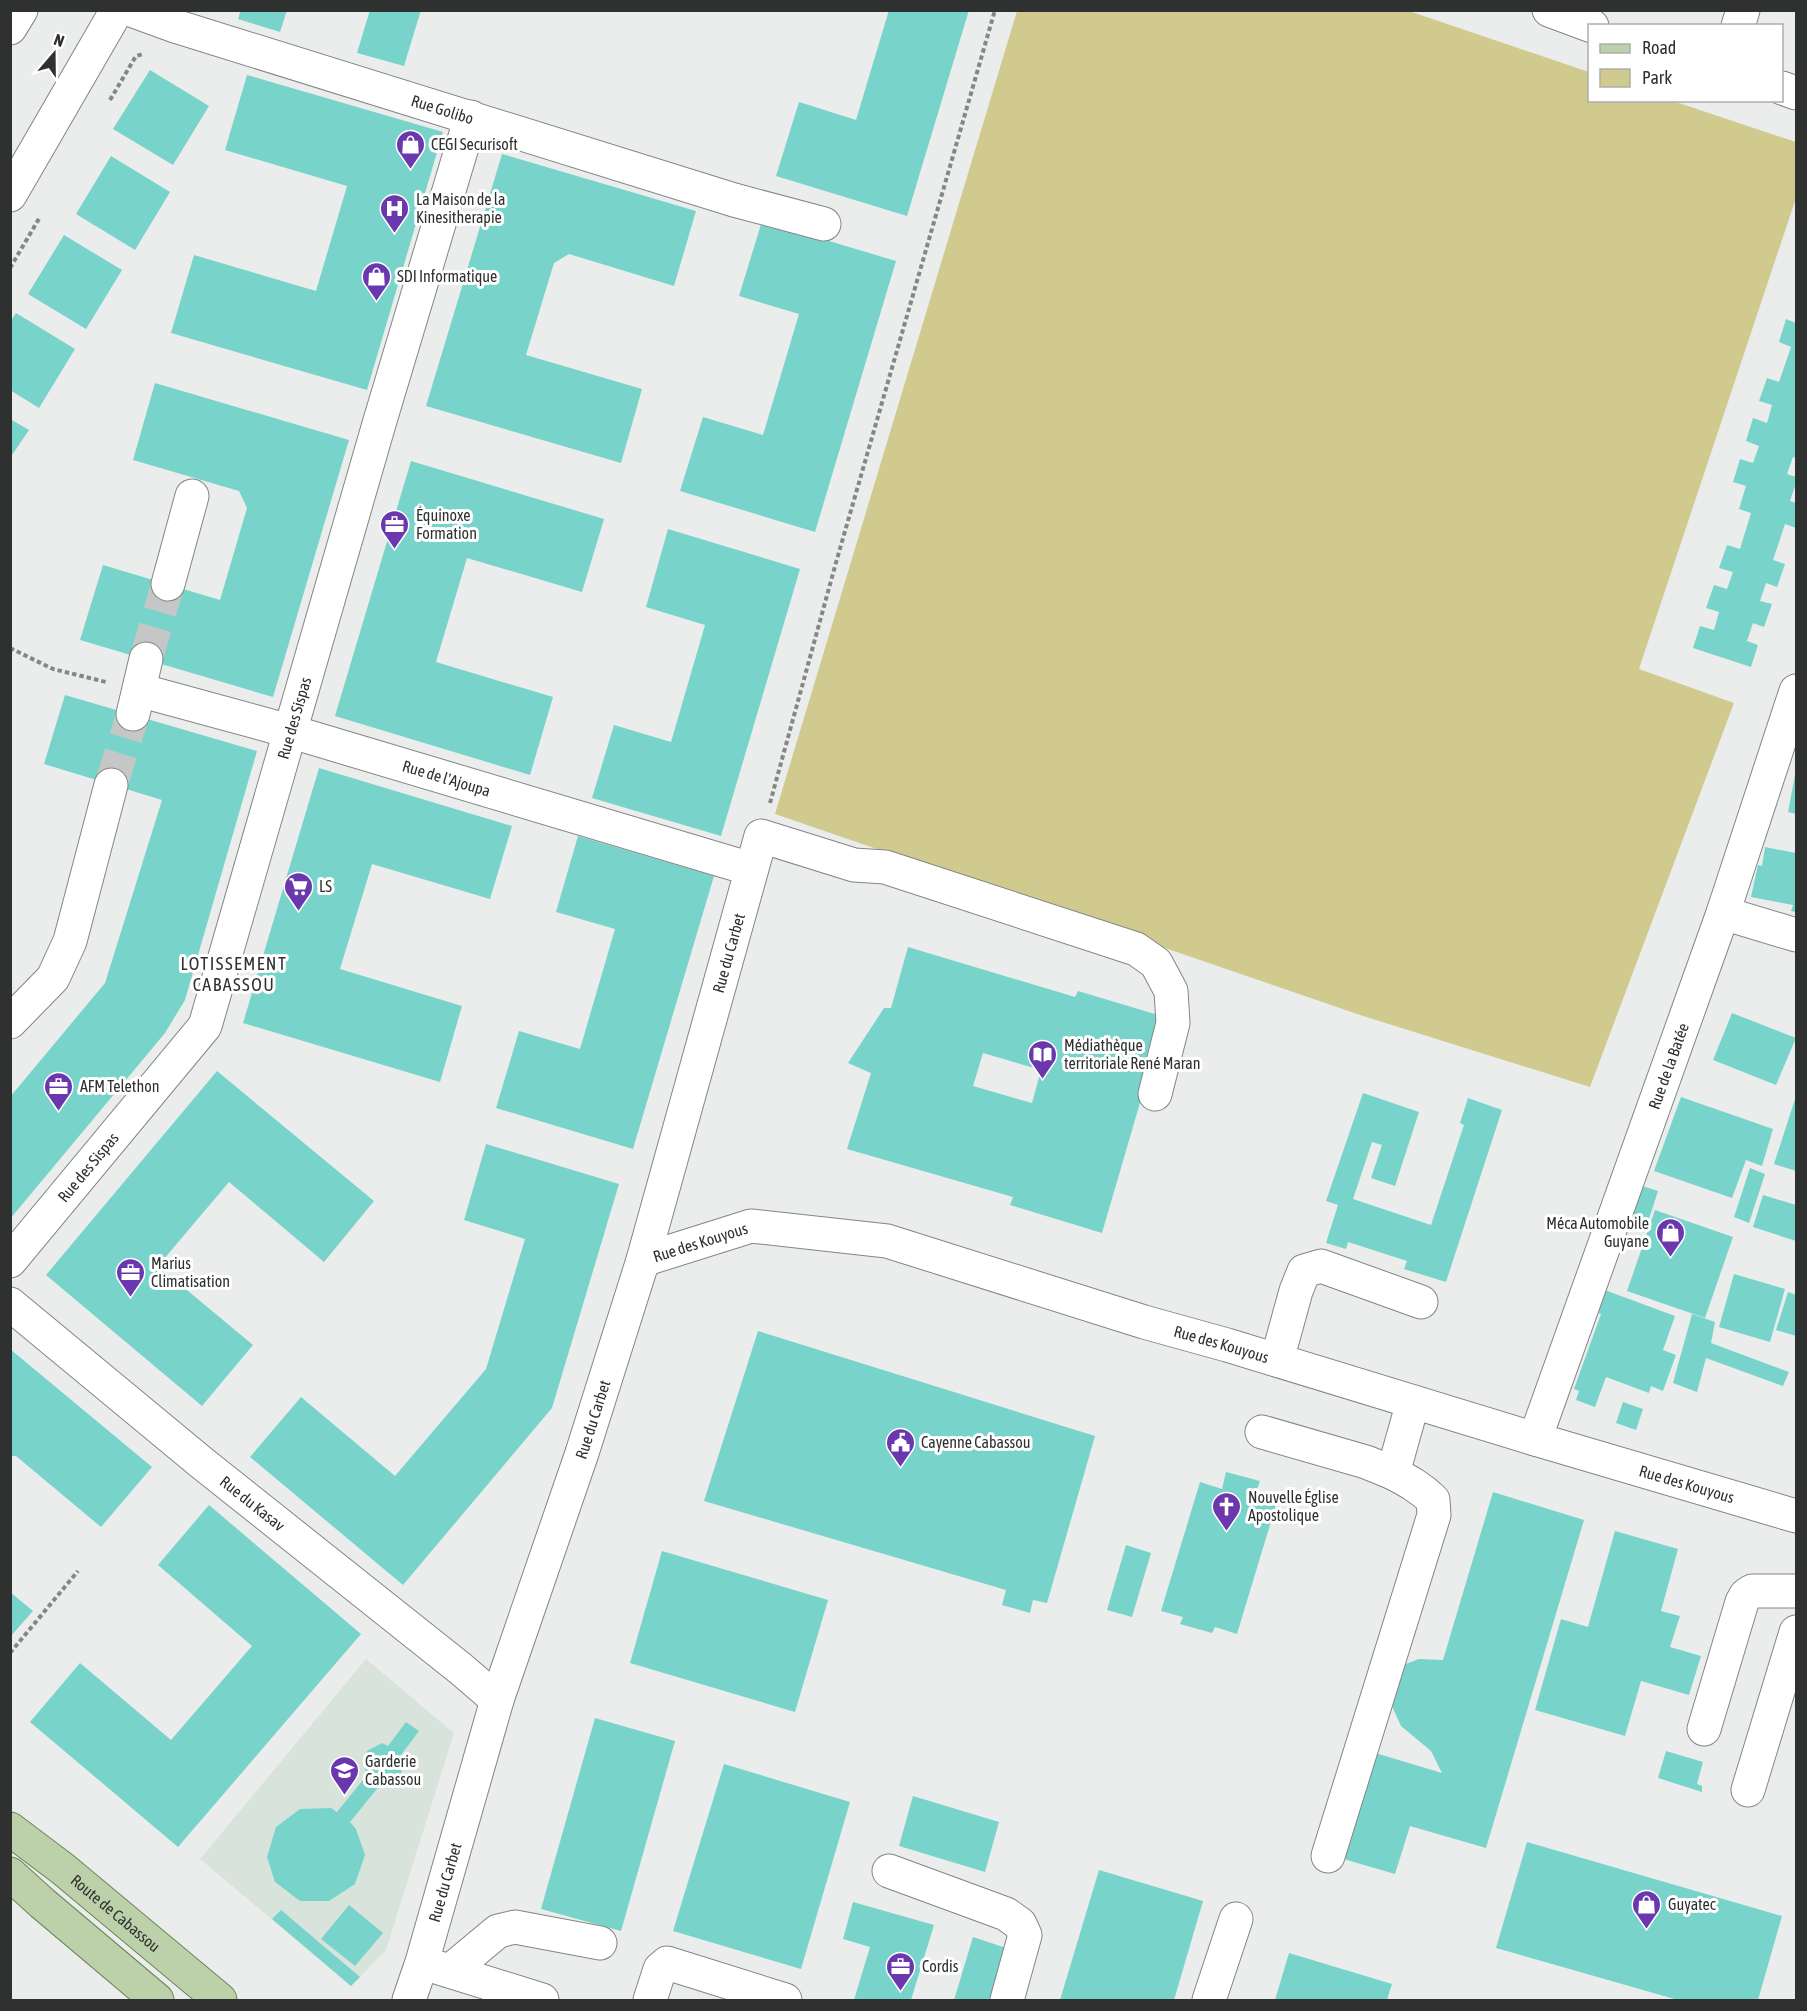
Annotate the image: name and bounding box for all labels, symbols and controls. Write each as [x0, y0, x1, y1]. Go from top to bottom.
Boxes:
north arrow [24, 24, 84, 84]
legend [1588, 24, 1783, 102]
text: N [52, 30, 67, 50]
text: Road [1642, 37, 1676, 58]
text: Park [1642, 67, 1672, 88]
street label: Rue Golibo [409, 91, 476, 127]
shop icon: CEGI Securisoft [394, 128, 426, 170]
place label: CEGI Securisoft [431, 135, 518, 153]
place label: La Maison de la Kinesitherapie [416, 190, 506, 227]
hospital icon: La Maison de la Kinesitherapie [379, 192, 411, 234]
shop icon: SDI Informatique [360, 260, 392, 302]
place label: SDI Informatique [397, 267, 497, 286]
place label: Équinoxe Formation [416, 506, 477, 542]
office icon: Équinoxe Formation [379, 508, 411, 550]
street label: Rue des Sispas [274, 674, 315, 761]
street label: Rue de l'Ajoupa [400, 756, 493, 800]
supermarket icon: LS [282, 870, 314, 912]
place label: LS [319, 877, 332, 895]
street label: Rue du Carbet [709, 911, 748, 995]
district label: LOTISSEMENT CABASSOU [181, 953, 287, 995]
street label: Rue de la Batée [1645, 1021, 1692, 1112]
place label: Médiathèque territoriale René Maran [1064, 1036, 1200, 1072]
library icon: Médiathèque territoriale René Maran [1027, 1038, 1059, 1080]
office icon: AFM Telethon [43, 1070, 75, 1112]
place label: AFM Telethon [80, 1077, 160, 1095]
street label: Rue des Sispas [54, 1129, 122, 1205]
place label: Méca Automobile Guyane [1546, 1214, 1649, 1251]
shop icon: Méca Automobile Guyane [1654, 1216, 1686, 1258]
street label: Rue des Kouyous [651, 1219, 750, 1265]
place label: Marius Climatisation [151, 1254, 230, 1290]
office icon: Marius Climatisation [114, 1256, 146, 1298]
street label: Rue des Kouyous [1172, 1322, 1271, 1366]
street label: Rue du Carbet [572, 1378, 614, 1461]
public building icon: Cayenne Cabassou [884, 1426, 916, 1468]
place label: Cayenne Cabassou [921, 1433, 1031, 1452]
street label: Rue des Kouyous [1637, 1461, 1737, 1506]
street label: Rue du Kasav [217, 1472, 289, 1535]
place label: Nouvelle Église Apostolique [1248, 1488, 1339, 1525]
church icon: Nouvelle Église Apostolique [1211, 1490, 1243, 1532]
place label: Garderie Cabassou [365, 1752, 421, 1788]
school or university icon: Garderie Cabassou [328, 1754, 360, 1796]
street label: Rue du Carbet [425, 1840, 465, 1924]
street label: Route de Cabassou [67, 1871, 164, 1955]
shop icon: Guyatec [1631, 1888, 1663, 1930]
place label: Guyatec [1668, 1895, 1716, 1914]
office icon: Cordis [885, 1950, 917, 1992]
place label: Cordis [922, 1957, 959, 1975]

